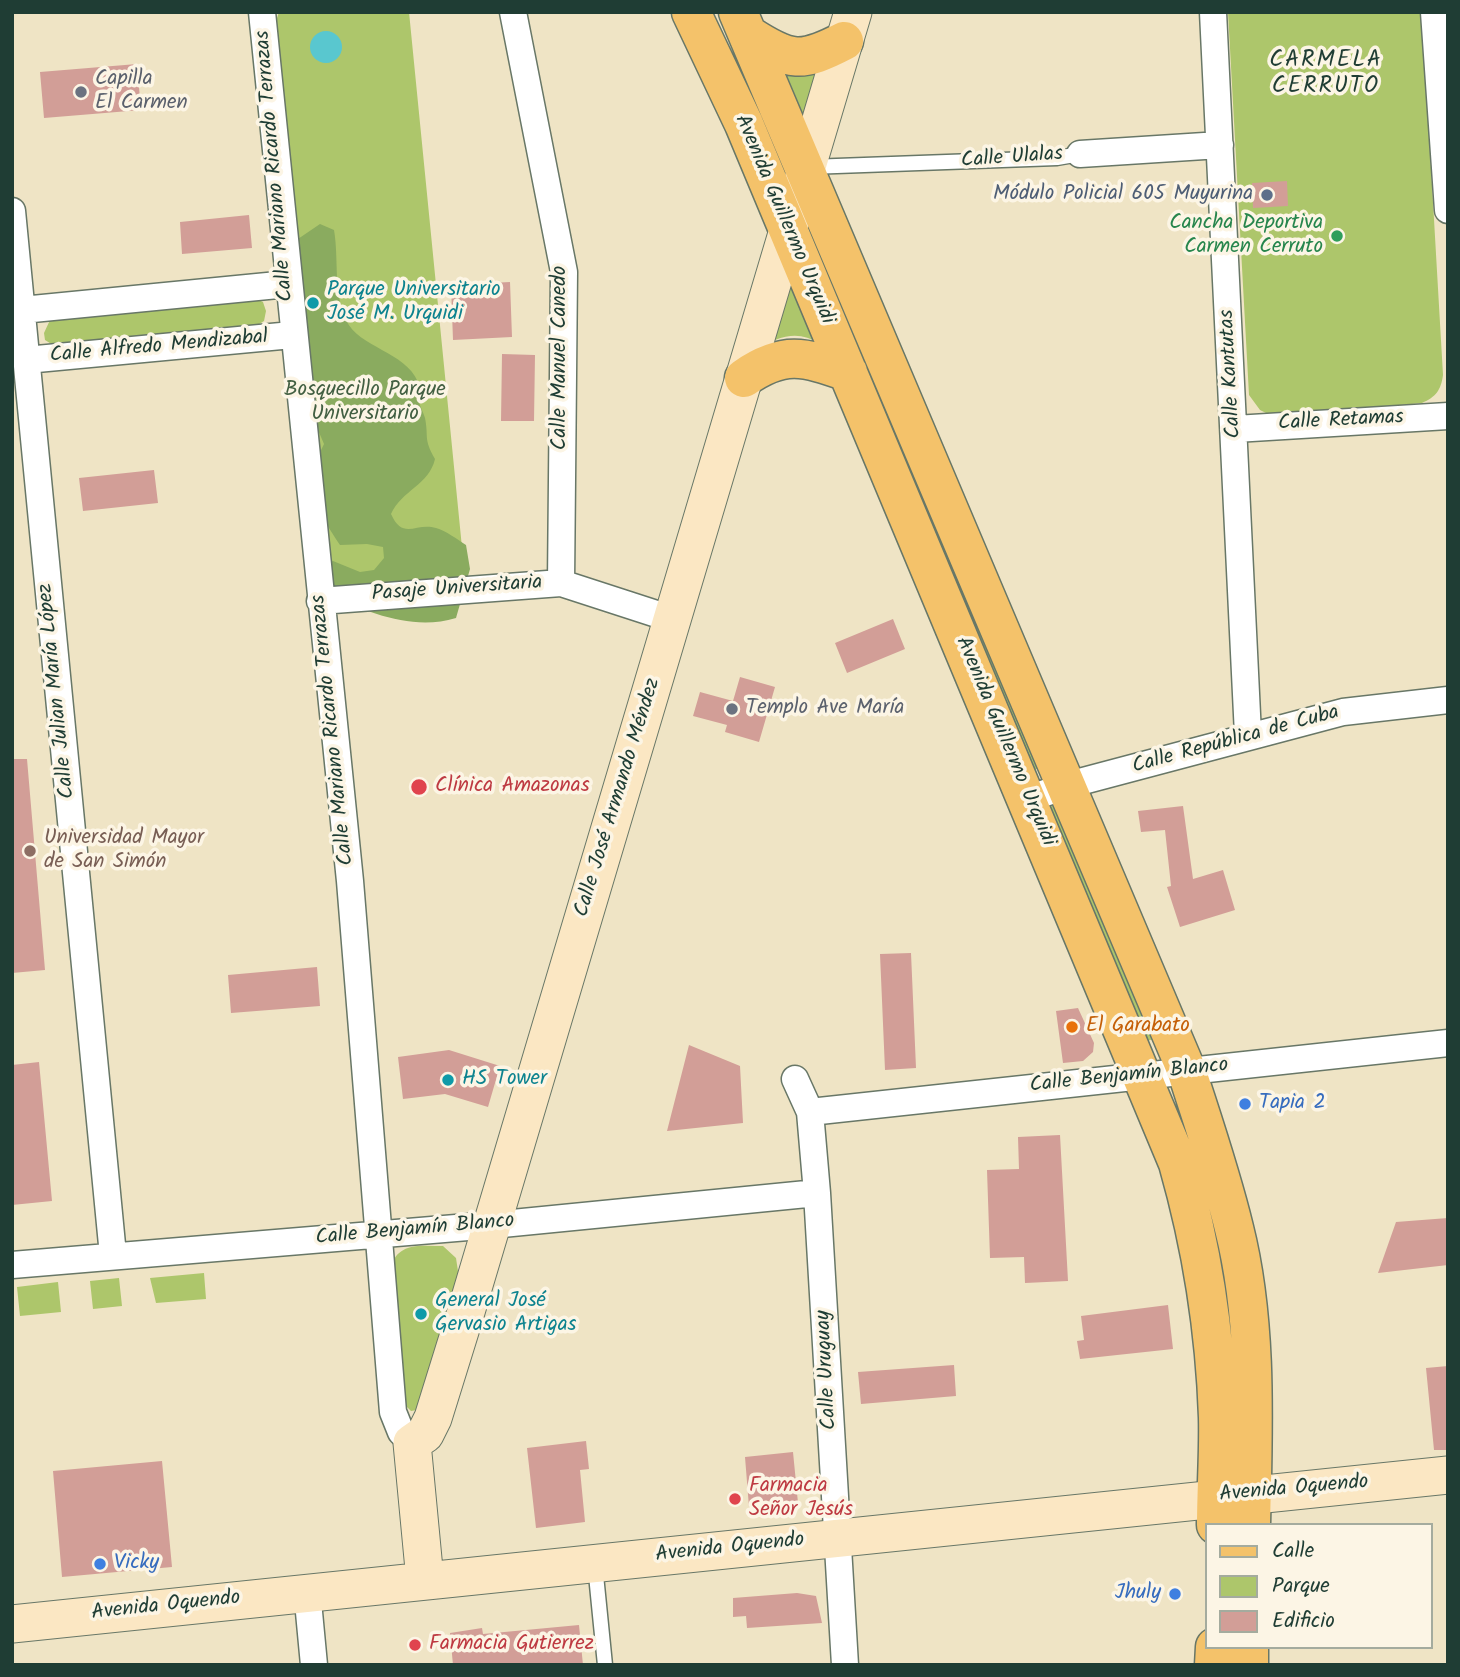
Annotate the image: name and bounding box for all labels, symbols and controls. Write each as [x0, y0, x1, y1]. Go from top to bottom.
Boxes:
street label: Calle Mariano Ricardo Terrazas [252, 29, 300, 303]
district label: CARMELA CERRUTO [1270, 48, 1382, 102]
place label: Capilla El Carmen [95, 67, 188, 117]
marker: Capilla El Carmen [73, 84, 89, 100]
street label: Avenida Guillermo Urquidi [727, 111, 839, 329]
street label: Calle Ulalas [960, 143, 1064, 175]
place label: Módulo Policial 605 Muyurina [993, 182, 1253, 208]
marker: Módulo Policial 605 Muyurina [1259, 187, 1275, 203]
place label: Cancha Deportiva Carmen Cerruto [1169, 211, 1323, 261]
marker: Cancha Deportiva Carmen Cerruto [1329, 228, 1345, 244]
street label: Calle Manuel Canedo [548, 266, 574, 450]
place label: Parque Universitario José M. Urquidi [327, 278, 501, 328]
marker: Parque Universitario José M. Urquidi [305, 295, 321, 311]
street label: Calle Kantutas [1216, 309, 1248, 439]
street label: Calle Alfredo Mendizabal [49, 326, 269, 370]
park label: Bosquecillo Parque Universitario [284, 378, 446, 428]
street label: Calle Retamas [1278, 406, 1404, 438]
street label: Pasaje Universitaria [371, 571, 543, 609]
street label: Calle Julian María López [34, 582, 82, 800]
street label: Calle Mariano Ricardo Terrazas [307, 593, 361, 867]
street label: Avenida Guillermo Urquidi [948, 633, 1060, 851]
street label: Calle José Armando Méndez [571, 675, 667, 921]
place label: Templo Ave María [746, 696, 904, 722]
marker: Templo Ave María [724, 701, 740, 717]
street label: Calle República de Cuba [1130, 701, 1342, 781]
place label: Clínica Amazonas [435, 774, 590, 800]
marker: Clínica Amazonas [409, 777, 429, 797]
place label: Universidad Mayor de San Simón [44, 826, 204, 876]
marker: Universidad Mayor de San Simón [22, 843, 38, 859]
place label: El Garabato [1086, 1014, 1190, 1040]
marker: El Garabato [1064, 1019, 1080, 1035]
street label: Calle Benjamín Blanco [1028, 1054, 1230, 1100]
place label: HS Tower [462, 1067, 547, 1093]
marker: HS Tower [440, 1072, 456, 1088]
place label: Tapia 2 [1259, 1091, 1326, 1117]
marker: Tapia 2 [1237, 1096, 1253, 1112]
street label: Calle Benjamín Blanco [315, 1210, 515, 1252]
place label: General José Gervasio Artigas [435, 1289, 576, 1339]
marker: General José Gervasio Artigas [413, 1306, 429, 1322]
street label: Calle Uruguay [812, 1309, 844, 1431]
street label: Avenida Oquendo [1218, 1471, 1370, 1509]
place label: Farmacia Señor Jesús [749, 1474, 853, 1524]
marker: Farmacia Señor Jesús [727, 1491, 743, 1507]
legend [1204, 1523, 1432, 1649]
street label: Avenida Oquendo [654, 1529, 806, 1569]
text: Calle [1272, 1535, 1314, 1568]
place label: Vicky [114, 1551, 159, 1577]
marker: Vicky [92, 1556, 108, 1572]
text: Parque [1272, 1570, 1330, 1603]
place label: Jhuly [1115, 1581, 1161, 1607]
marker: Jhuly [1167, 1586, 1183, 1602]
street label: Avenida Oquendo [90, 1587, 242, 1627]
text: Edificio [1272, 1605, 1335, 1638]
place label: Farmacia Gutierrez [429, 1632, 594, 1658]
marker: Farmacia Gutierrez [407, 1637, 423, 1653]

